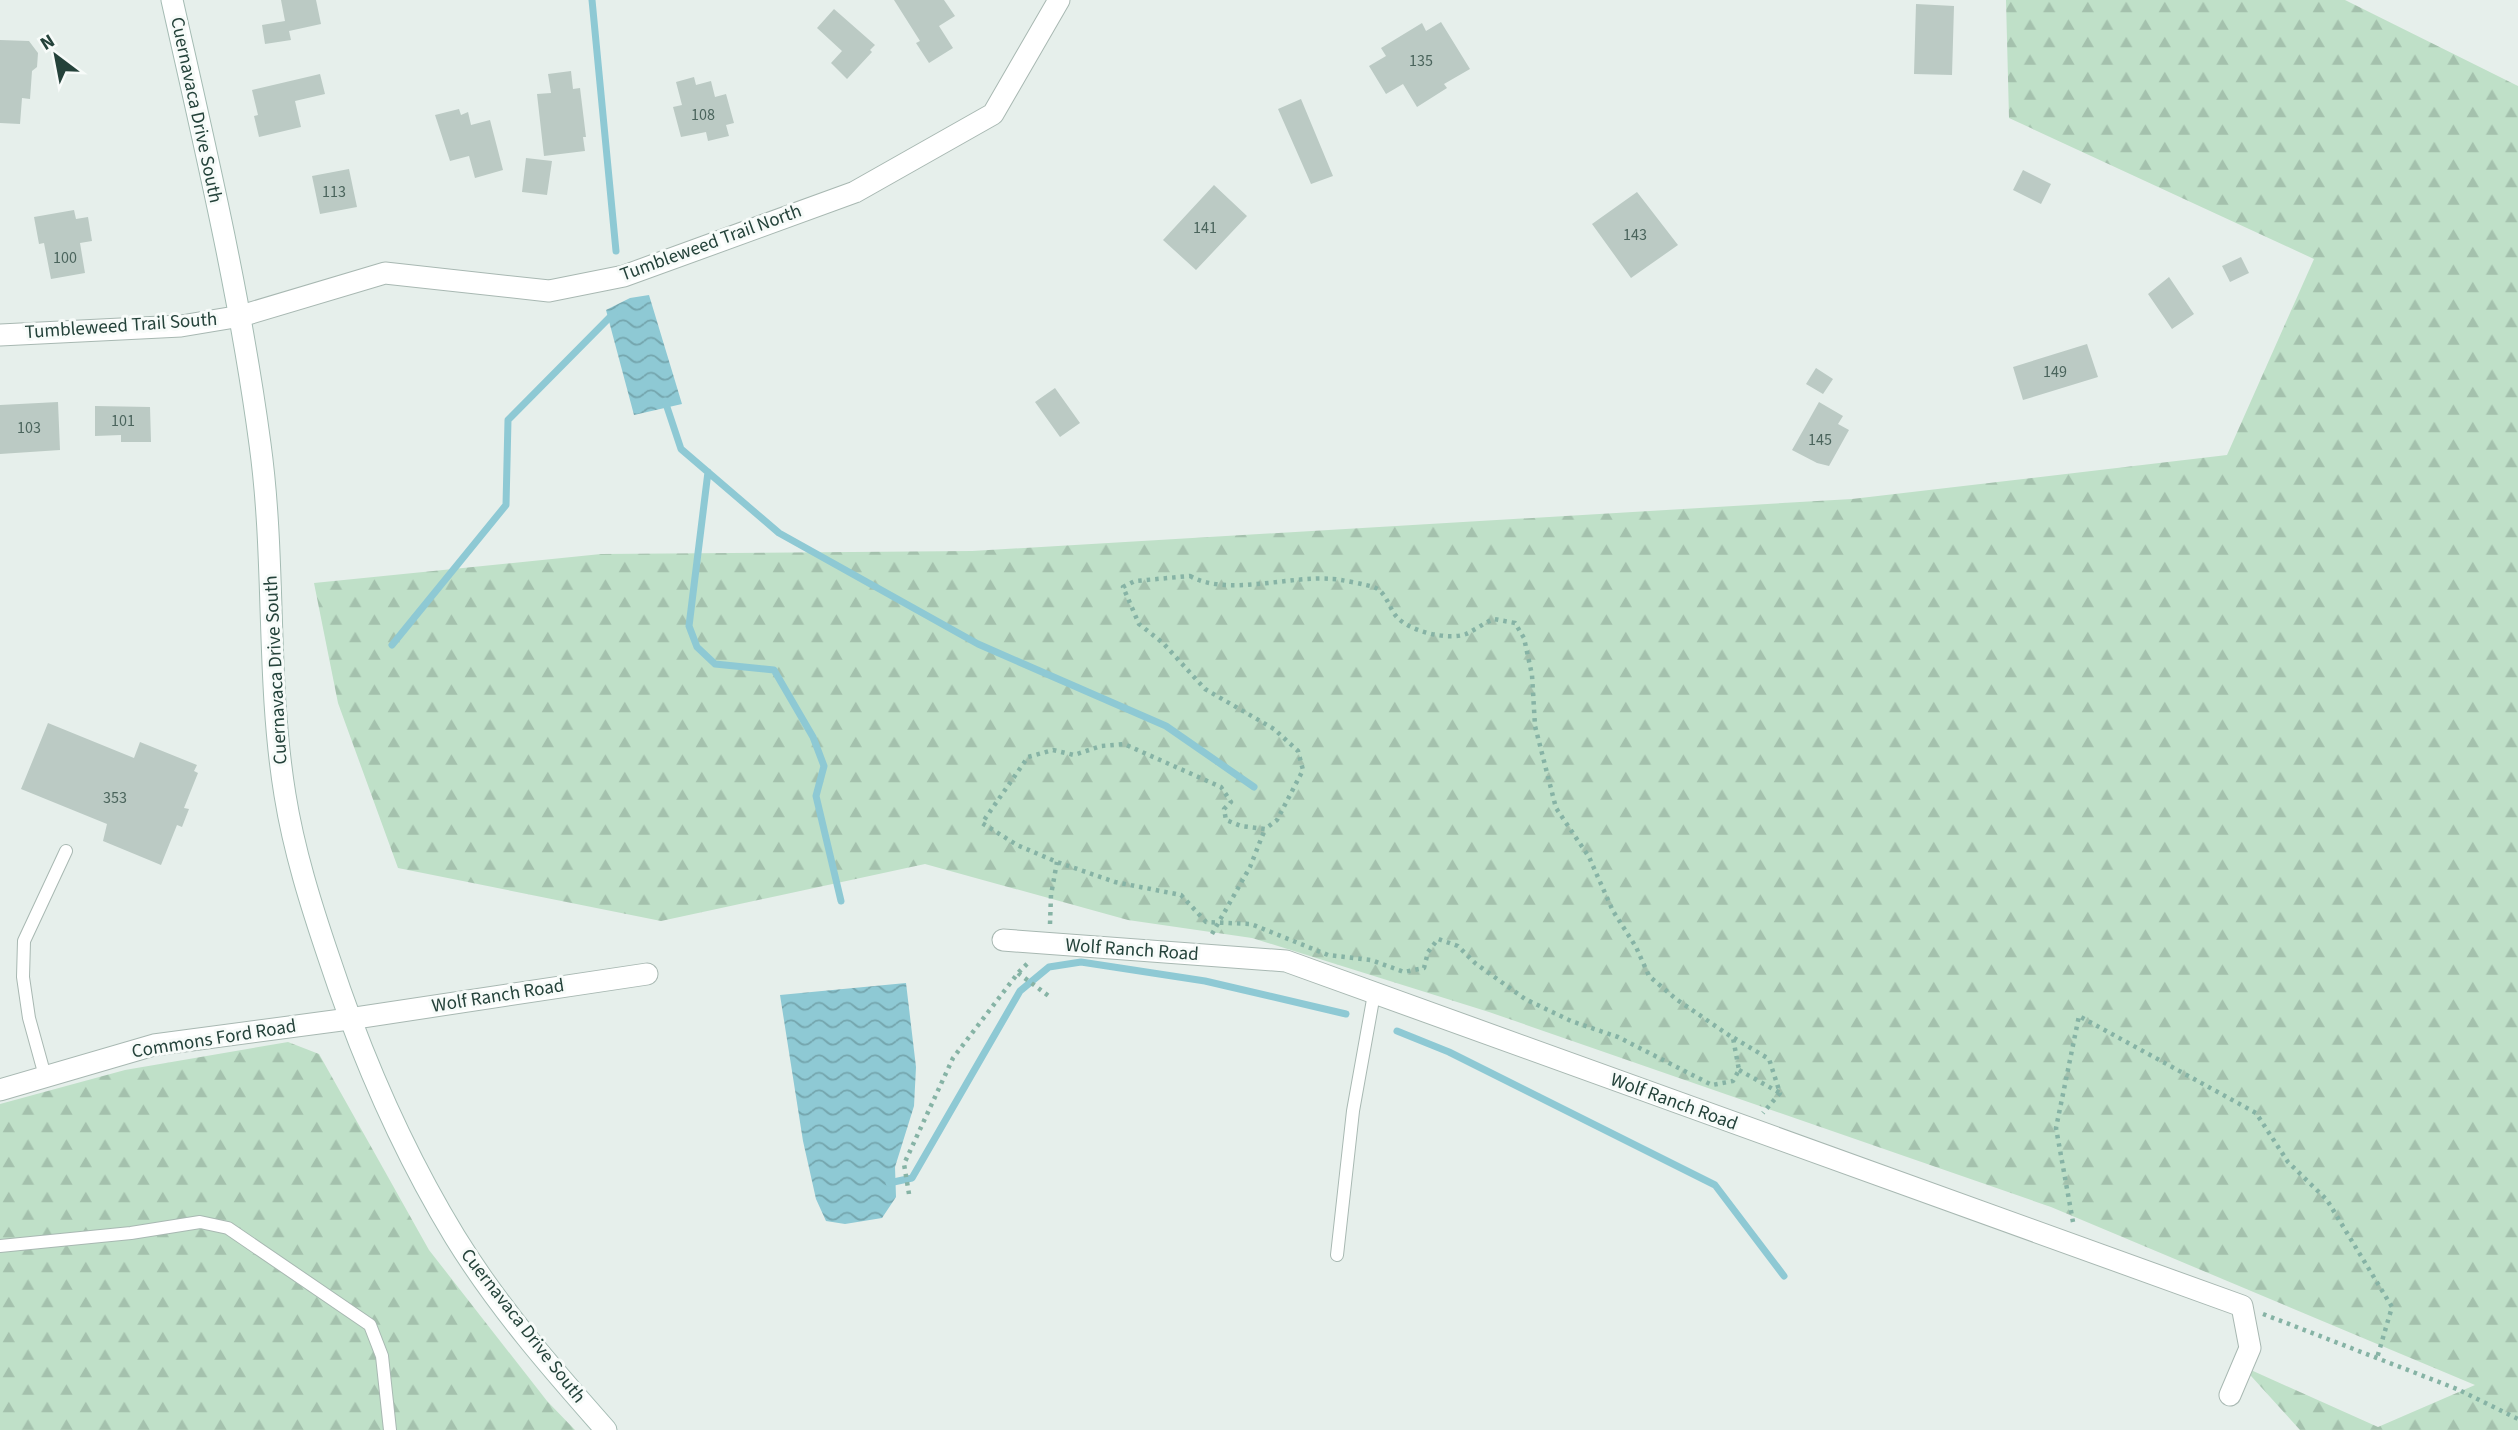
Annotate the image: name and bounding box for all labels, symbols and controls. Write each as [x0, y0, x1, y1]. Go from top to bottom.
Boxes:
street label: Cuernavaca Drive South [163, 15, 229, 205]
north arrow [21, 21, 91, 91]
text: N [35, 28, 60, 58]
house number: 135 [1409, 50, 1433, 72]
house number: 108 [691, 104, 715, 126]
house number: 113 [322, 181, 346, 203]
street label: Tumbleweed Trail North [616, 198, 806, 288]
house number: 141 [1193, 217, 1217, 239]
house number: 143 [1623, 224, 1647, 246]
house number: 100 [53, 247, 77, 269]
street label: Tumbleweed Trail South [24, 306, 218, 346]
house number: 149 [2043, 361, 2067, 383]
house number: 101 [111, 410, 135, 432]
house number: 103 [17, 417, 41, 439]
house number: 145 [1808, 429, 1832, 451]
street label: Cuernavaca Drive South [258, 575, 294, 765]
house number: 353 [103, 787, 127, 809]
street label: Wolf Ranch Road [1064, 932, 1200, 968]
street label: Wolf Ranch Road [430, 972, 566, 1020]
street label: Commons Ford Road [130, 1013, 298, 1065]
street label: Wolf Ranch Road [1607, 1066, 1741, 1138]
street label: Cuernavaca Drive South [454, 1243, 592, 1409]

